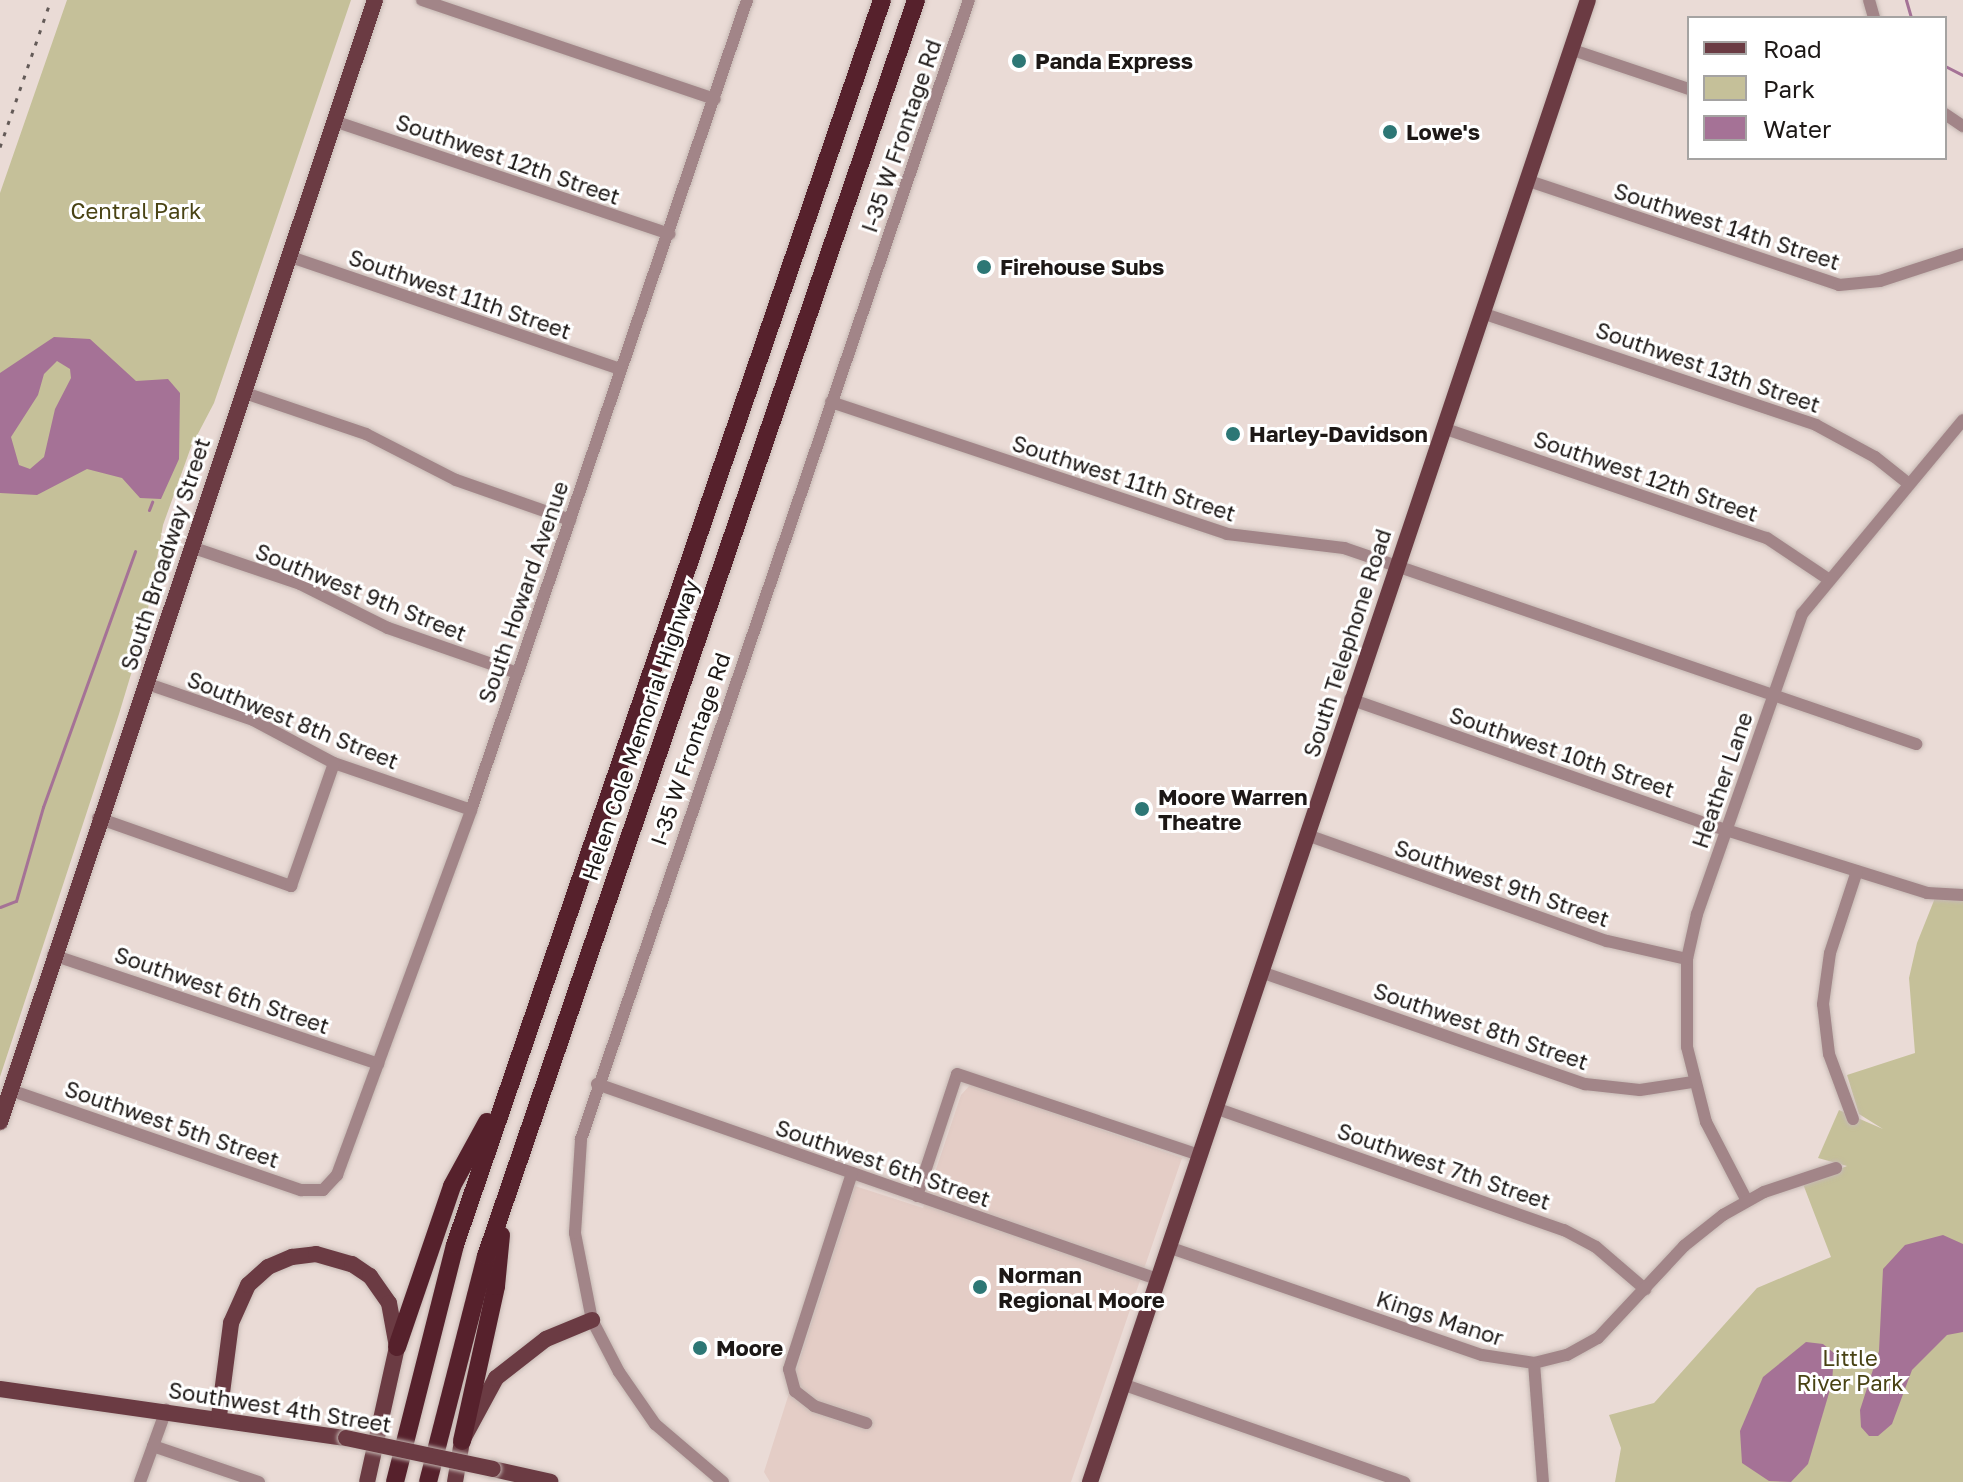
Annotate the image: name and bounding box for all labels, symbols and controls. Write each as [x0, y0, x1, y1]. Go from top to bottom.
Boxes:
legend [1687, 16, 1947, 160]
text: Road [1763, 34, 1822, 63]
street label: I-35 W Frontage Rd [856, 36, 946, 236]
place label: Panda Express [1035, 48, 1193, 74]
marker: Panda Express [1010, 52, 1028, 70]
text: Park [1763, 74, 1815, 103]
street label: Southwest 12th Street [392, 108, 624, 210]
text: Water [1763, 114, 1831, 143]
place label: Lowe's [1406, 119, 1480, 145]
marker: Lowe's [1381, 123, 1399, 141]
street label: Southwest 14th Street [1611, 177, 1843, 275]
park label: Central Park [71, 198, 201, 224]
street label: Southwest 11th Street [345, 244, 575, 344]
place label: Firehouse Subs [1000, 254, 1164, 280]
marker: Firehouse Subs [975, 258, 993, 276]
street label: Southwest 13th Street [1592, 316, 1824, 418]
place label: Harley-Davidson [1249, 421, 1428, 447]
marker: Harley-Davidson [1224, 425, 1242, 443]
street label: Southwest 12th Street [1530, 425, 1762, 527]
street label: Southwest 11th Street [1009, 429, 1239, 527]
street label: South Broadway Street [115, 434, 215, 674]
street label: South Howard Avenue [473, 478, 573, 706]
street label: South Telephone Road [1298, 526, 1396, 760]
street label: Southwest 9th Street [252, 538, 470, 646]
street label: Helen Cole Memorial Highway [576, 576, 704, 884]
street label: I-35 W Frontage Rd [645, 649, 735, 849]
street label: Southwest 8th Street [184, 666, 402, 774]
street label: Southwest 10th Street [1446, 701, 1678, 803]
street label: Heather Lane [1686, 708, 1758, 852]
place label: Moore Warren Theatre [1158, 783, 1307, 834]
marker: Moore Warren Theatre [1133, 800, 1151, 818]
street label: Southwest 9th Street [1391, 834, 1613, 932]
street label: Southwest 6th Street [111, 941, 333, 1039]
street label: Southwest 8th Street [1370, 977, 1592, 1075]
street label: Southwest 5th Street [61, 1075, 283, 1173]
street label: Southwest 6th Street [772, 1114, 994, 1212]
street label: Southwest 7th Street [1334, 1117, 1554, 1215]
place label: Norman Regional Moore [998, 1261, 1165, 1312]
marker: Norman Regional Moore [969, 1276, 991, 1298]
street label: Kings Manor [1373, 1285, 1507, 1351]
place label: Moore [716, 1335, 783, 1361]
marker: Moore [691, 1339, 709, 1357]
park label: Little River Park [1796, 1344, 1904, 1396]
street label: Southwest 4th Street [167, 1376, 393, 1438]

